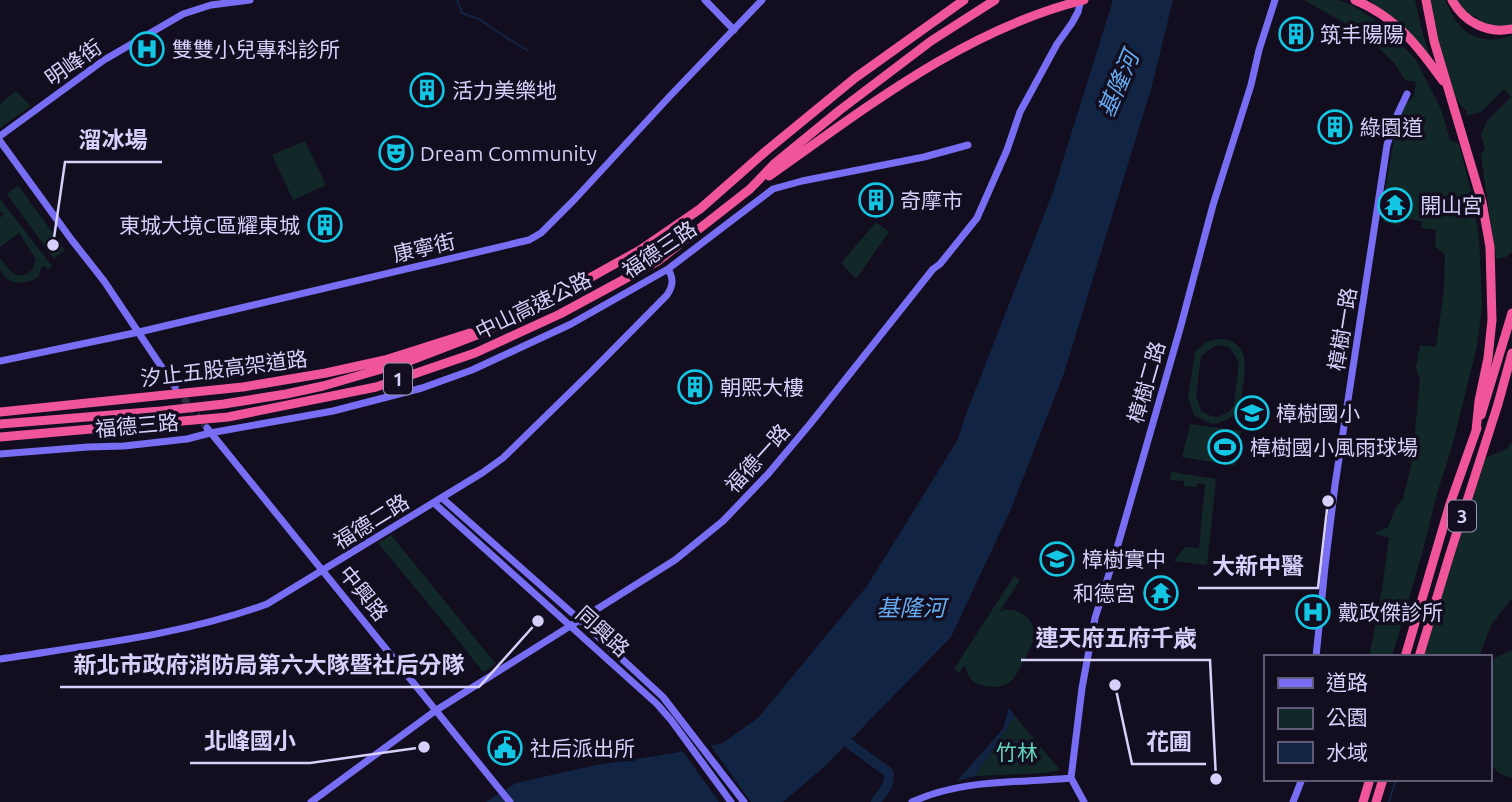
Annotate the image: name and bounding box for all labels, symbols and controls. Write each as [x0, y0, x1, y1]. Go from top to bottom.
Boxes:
building icon: 筑丰陽陽 [1277, 15, 1315, 53]
place label: 筑丰陽陽 [1320, 22, 1404, 46]
hospital icon: 雙雙小兒專科診所 [128, 30, 166, 68]
street label: 明峰街 [40, 34, 106, 90]
place label: 雙雙小兒專科診所 [172, 37, 340, 61]
water label: 基隆河 [1093, 44, 1145, 121]
building icon: 活力美樂地 [408, 71, 446, 109]
place label: 活力美樂地 [452, 78, 557, 102]
building icon: 綠園道 [1316, 108, 1354, 146]
place label: 綠園道 [1360, 115, 1423, 139]
callout: 溜冰場 [65, 118, 162, 162]
text: 溜冰場 [79, 127, 148, 152]
theatre icon: Dream Community [377, 134, 415, 172]
place label: Dream Community [420, 141, 597, 165]
building icon: 奇摩市 [857, 181, 895, 219]
temple icon: 開山宮 [1376, 186, 1414, 224]
place label: 奇摩市 [900, 188, 963, 212]
place label: 開山宮 [1420, 193, 1483, 217]
building icon: 東城大境C區耀東城 [306, 206, 344, 244]
place label: 東城大境C區耀東城 [119, 213, 300, 237]
street label: 福德三路 [617, 216, 701, 282]
street label: 康寧街 [391, 228, 457, 266]
street label: 中山高速公路 [471, 267, 595, 343]
street label: 樟樹一路 [1324, 286, 1360, 372]
street label: 樟樹二路 [1123, 338, 1169, 426]
street label: 汐止五股高架道路 [139, 346, 309, 390]
road number: 1 [384, 364, 412, 394]
building icon: 朝熙大樓 [676, 368, 714, 406]
place label: 朝熙大樓 [720, 375, 804, 399]
school or university icon: 樟樹國小 [1233, 394, 1271, 432]
place label: 樟樹國小 [1276, 401, 1360, 425]
street label: 福德三路 [94, 409, 180, 441]
street label: 福德一路 [720, 419, 794, 497]
sports icon: 樟樹國小風雨球場 [1206, 428, 1244, 466]
place label: 樟樹國小風雨球場 [1250, 435, 1418, 459]
street label: 福德二路 [329, 489, 413, 553]
road number: 3 [1448, 500, 1476, 531]
school or university icon: 樟樹實中 [1038, 540, 1076, 578]
callout: 大新中醫 [1198, 544, 1318, 588]
place label: 樟樹實中 [1082, 547, 1166, 571]
text: 大新中醫 [1212, 553, 1304, 578]
street label: 中興路 [335, 561, 393, 625]
temple icon: 和德宮 [1142, 574, 1180, 612]
place label: 和德宮 [1073, 581, 1136, 605]
hospital icon: 戴政傑診所 [1294, 593, 1332, 631]
water label: 基隆河 [877, 595, 950, 620]
place label: 戴政傑診所 [1338, 600, 1443, 624]
street label: 同興路 [572, 601, 634, 661]
callout: 連天府五府千歳 [1021, 616, 1210, 660]
text: 連天府五府千歳 [1036, 625, 1197, 650]
callout: 新北市政府消防局第六大隊暨社后分隊 [60, 643, 479, 687]
text: 新北市政府消防局第六大隊暨社后分隊 [74, 652, 465, 677]
legend [1264, 655, 1491, 781]
text: 道路 [1326, 670, 1368, 694]
text: 公園 [1326, 705, 1368, 729]
callout: 北峰國小 [190, 719, 310, 763]
callout: 花圃 [1132, 720, 1206, 764]
text: 北峰國小 [204, 728, 296, 753]
public building icon: 社后派出所 [486, 729, 524, 767]
text: 花圃 [1146, 729, 1192, 754]
place label: 社后派出所 [530, 736, 635, 760]
park label: 竹林 [996, 740, 1038, 764]
text: 水域 [1326, 740, 1368, 764]

